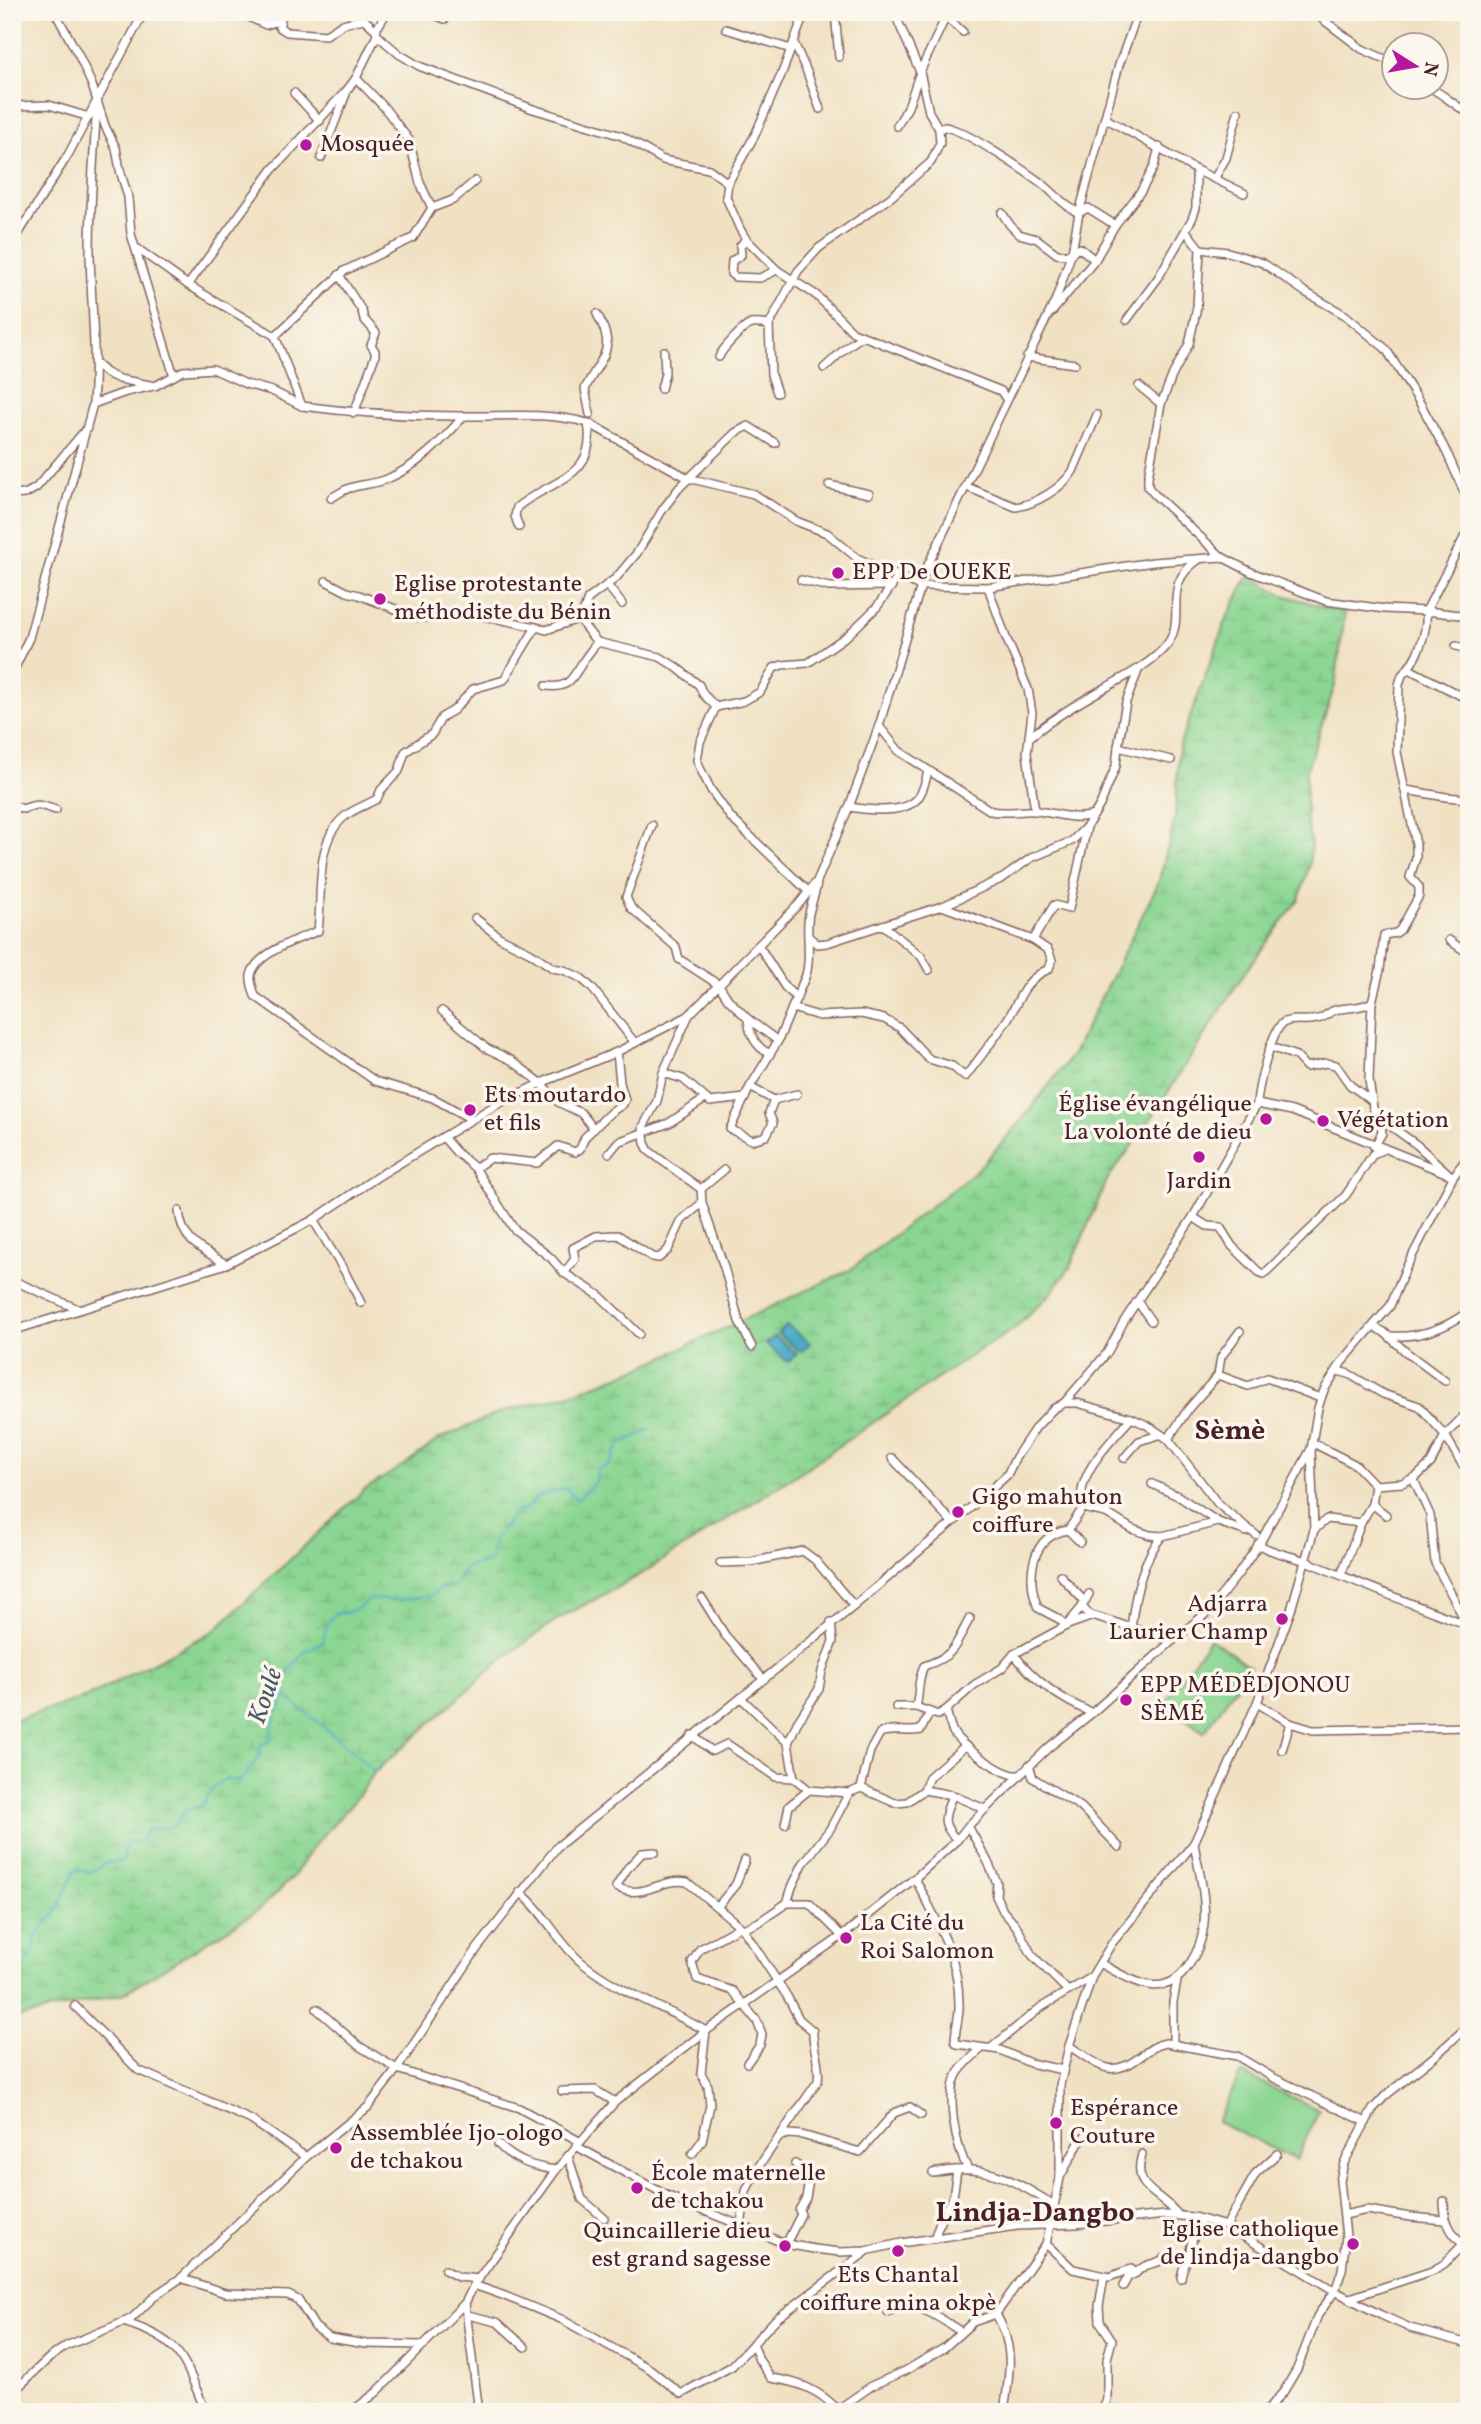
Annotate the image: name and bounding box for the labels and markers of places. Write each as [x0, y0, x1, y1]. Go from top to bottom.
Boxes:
place label: Mosquée [320, 128, 414, 162]
marker: Mosquée [298, 137, 314, 153]
place label: EPP De OUEKE [852, 556, 1012, 590]
marker: EPP De OUEKE [830, 565, 846, 581]
place label: Eglise protestante méthodiste du Bénin [394, 568, 612, 630]
marker: Eglise protestante méthodiste du Bénin [372, 591, 388, 607]
place label: Ets moutardo et fils [484, 1079, 626, 1141]
place label: Église évangélique La volonté de dieu [1058, 1088, 1252, 1150]
marker: Ets moutardo et fils [462, 1102, 478, 1118]
place label: Végétation [1337, 1104, 1449, 1138]
marker: Église évangélique La volonté de dieu [1258, 1111, 1274, 1127]
marker: Végétation [1315, 1113, 1331, 1129]
marker: Jardin [1191, 1149, 1207, 1165]
place label: Jardin [1167, 1165, 1232, 1199]
place label: Gigo mahuton coiffure [972, 1481, 1123, 1543]
marker: Gigo mahuton coiffure [950, 1504, 966, 1520]
place label: Adjarra Laurier Champ [1109, 1588, 1268, 1650]
marker: Adjarra Laurier Champ [1274, 1611, 1290, 1627]
place label: EPP MÉDÉDJONOU SÈMÉ [1140, 1669, 1350, 1731]
marker: EPP MÉDÉDJONOU SÈMÉ [1118, 1692, 1134, 1708]
place label: La Cité du Roi Salomon [860, 1907, 994, 1969]
marker: La Cité du Roi Salomon [838, 1930, 854, 1946]
place label: Espérance Couture [1070, 2092, 1178, 2154]
marker: Espérance Couture [1048, 2115, 1064, 2131]
place label: Assemblée Ijo-ologo de tchakou [350, 2117, 563, 2179]
marker: Assemblée Ijo-ologo de tchakou [328, 2140, 344, 2156]
place label: École maternelle de tchakou [651, 2157, 826, 2219]
marker: École maternelle de tchakou [629, 2180, 645, 2196]
place label: Eglise catholique de lindja-dangbo [1160, 2213, 1339, 2275]
place label: Quincaillerie dieu est grand sagesse [584, 2215, 771, 2277]
marker: Eglise catholique de lindja-dangbo [1345, 2236, 1361, 2252]
marker: Quincaillerie dieu est grand sagesse [777, 2238, 793, 2254]
marker: Ets Chantal coiffure mina okpè [890, 2243, 906, 2259]
place label: Ets Chantal coiffure mina okpè [800, 2259, 996, 2321]

